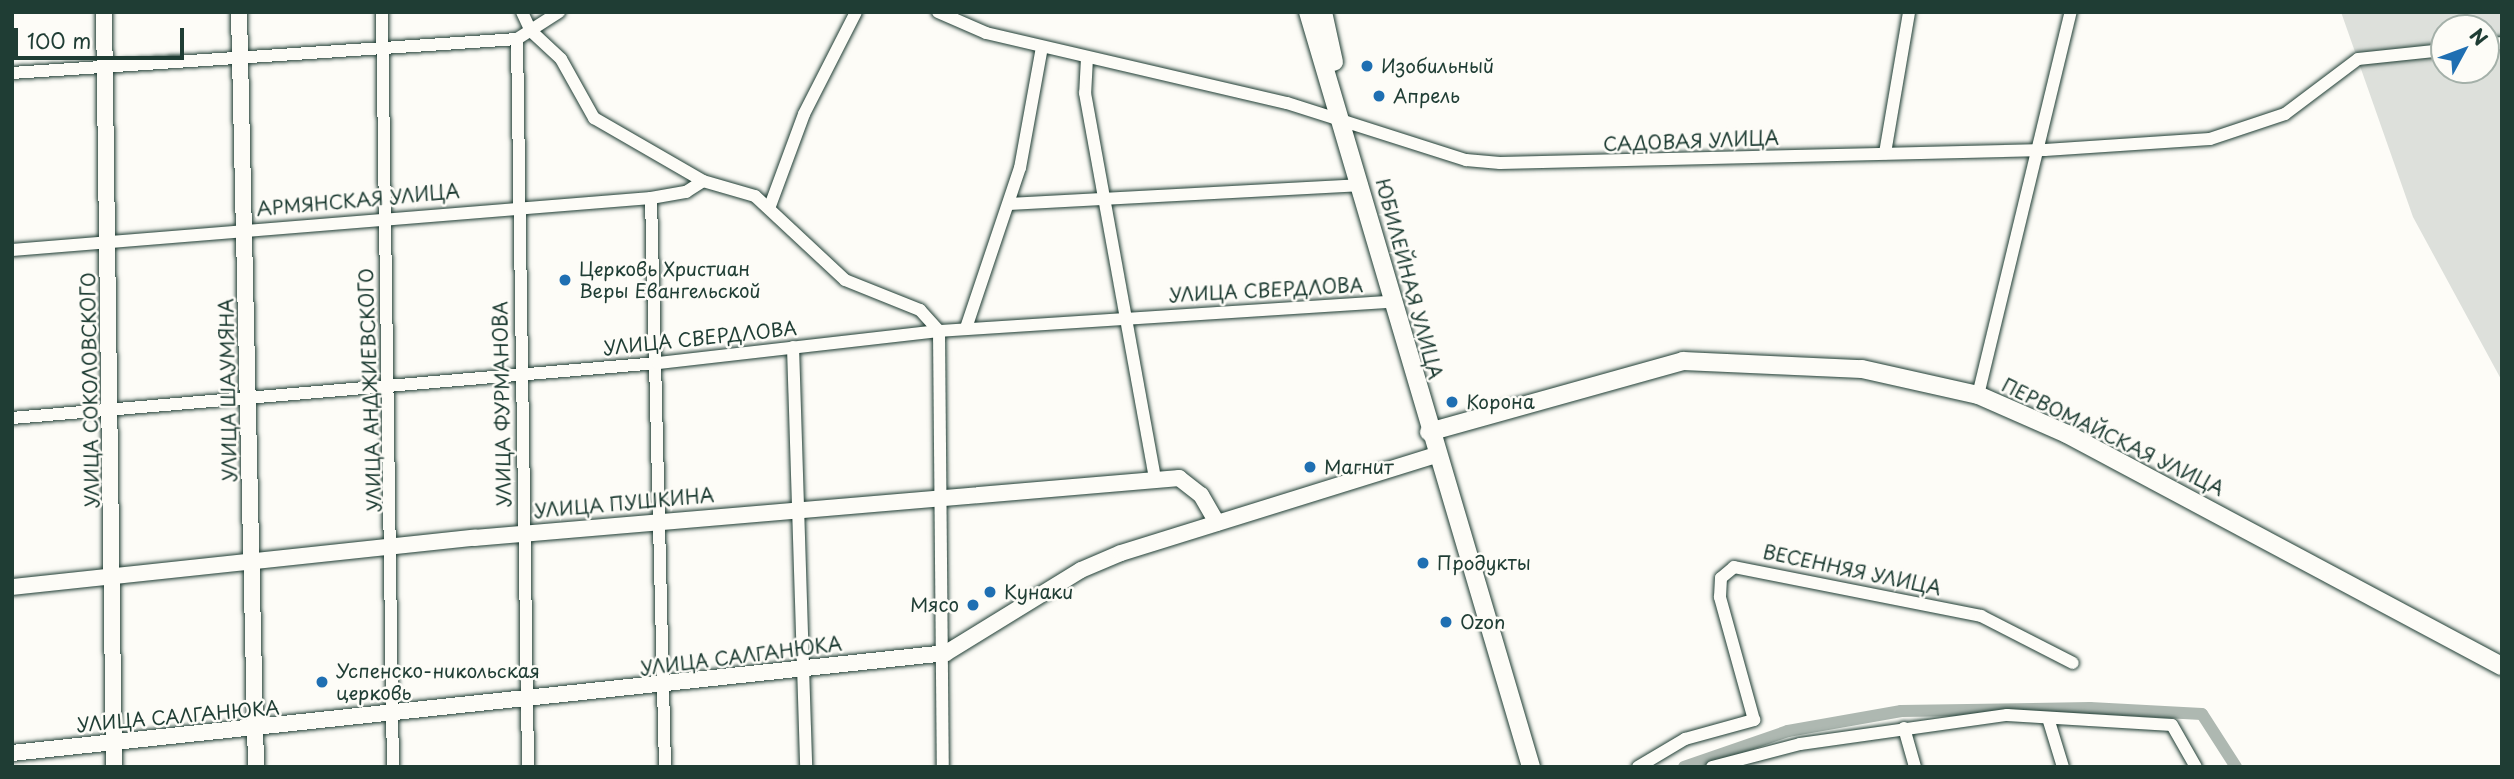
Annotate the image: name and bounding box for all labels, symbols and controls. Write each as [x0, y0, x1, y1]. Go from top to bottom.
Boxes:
scale bar [18, 14, 187, 58]
north arrow [2430, 14, 2500, 84]
text: N [2464, 22, 2495, 51]
text: 100 m [27, 24, 91, 56]
place label: Изобильный [1381, 55, 1494, 77]
marker: Изобильный [1359, 58, 1375, 74]
place label: Апрель [1393, 85, 1460, 107]
marker: Апрель [1371, 88, 1387, 104]
street label: САДОВАЯ УЛИЦА [1603, 127, 1779, 155]
street label: ЮБИЛЕЙНАЯ УЛИЦА [1371, 176, 1447, 382]
street label: АРМЯНСКАЯ УЛИЦА [256, 180, 460, 220]
place label: Церковь Христиан Веры Евангельской [579, 258, 761, 302]
street label: УЛИЦА АНДЖИЕВСКОГО [354, 267, 386, 513]
street label: УЛИЦА СОКОЛОВСКОГО [77, 271, 103, 509]
marker: Церковь Христиан Веры Евангельской [557, 272, 573, 288]
street label: УЛИЦА СВЕРДЛОВА [1167, 273, 1365, 307]
street label: УЛИЦА ШАУМЯНА [215, 297, 241, 483]
street label: УЛИЦА ФУРМАНОВА [489, 300, 515, 508]
street label: УЛИЦА СВЕРДЛОВА [601, 316, 799, 360]
street label: ПЕРВОМАЙСКАЯ УЛИЦА [1998, 373, 2228, 501]
place label: Корона [1466, 391, 1535, 413]
marker: Корона [1444, 394, 1460, 410]
place label: Магнит [1324, 456, 1394, 478]
marker: Магнит [1302, 459, 1318, 475]
street label: УЛИЦА ПУШКИНА [532, 484, 716, 522]
street label: ВЕСЕННЯЯ УЛИЦА [1760, 540, 1944, 600]
place label: Продукты [1437, 552, 1531, 574]
marker: Продукты [1415, 555, 1431, 571]
place label: Кунаки [1004, 581, 1074, 603]
marker: Кунаки [982, 584, 998, 600]
place label: Мясо [910, 594, 959, 616]
marker: Мясо [965, 597, 981, 613]
place label: Ozon [1460, 611, 1505, 633]
marker: Ozon [1438, 614, 1454, 630]
street label: УЛИЦА САЛГАНЮКА [638, 632, 844, 680]
place label: Успенско-никольская церковь [336, 660, 540, 704]
marker: Успенско-никольская церковь [314, 674, 330, 690]
street label: УЛИЦА САЛГАНЮКА [75, 696, 281, 736]

